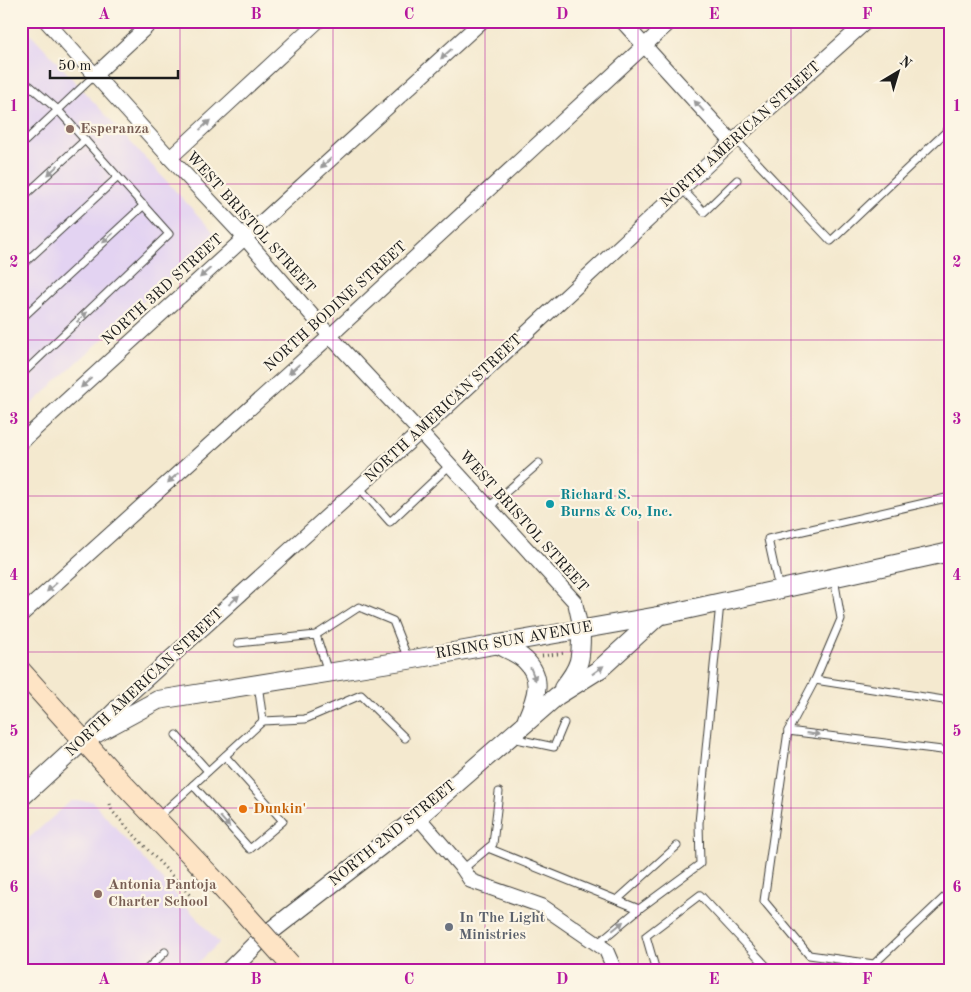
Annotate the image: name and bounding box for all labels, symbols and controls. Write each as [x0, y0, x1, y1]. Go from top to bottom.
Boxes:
text: A [98, 7, 110, 23]
text: B [250, 7, 262, 23]
text: C [404, 7, 414, 23]
text: D [556, 7, 568, 23]
text: E [708, 7, 720, 23]
text: F [862, 7, 873, 23]
scale bar [50, 48, 178, 80]
one-way arrow [440, 48, 452, 60]
north arrow [874, 48, 924, 98]
text: N [897, 54, 914, 72]
text: 50 m [58, 59, 92, 74]
street label: NORTH AMERICAN STREET [658, 59, 824, 211]
text: 1 [9, 99, 19, 115]
text: 1 [952, 99, 962, 115]
one-way arrow [693, 100, 705, 112]
one-way arrow [199, 119, 211, 131]
place label: Esperanza [80, 122, 149, 137]
marker: Esperanza [64, 123, 76, 135]
street label: WEST BRISTOL STREET [183, 149, 317, 297]
one-way arrow [319, 158, 332, 169]
one-way arrow [48, 164, 60, 176]
street label: NORTH 3RD STREET [100, 232, 226, 348]
one-way arrow [103, 232, 115, 244]
street label: NORTH BODINE STREET [262, 239, 410, 375]
text: 2 [9, 255, 19, 271]
text: 2 [952, 255, 962, 271]
one-way arrow [200, 267, 212, 279]
one-way arrow [76, 311, 88, 323]
street label: NORTH AMERICAN STREET [362, 332, 526, 486]
one-way arrow [288, 363, 300, 375]
one-way arrow [80, 377, 92, 389]
text: 3 [9, 412, 19, 428]
text: 3 [952, 412, 962, 428]
street label: WEST BRISTOL STREET [456, 448, 590, 596]
one-way arrow [168, 472, 180, 484]
place label: Richard S. Burns & Co, Inc. [560, 488, 672, 520]
marker: Richard S. Burns & Co, Inc. [544, 498, 556, 510]
text: 4 [9, 568, 19, 584]
text: 4 [952, 568, 962, 584]
one-way arrow [46, 581, 59, 592]
one-way arrow [228, 594, 240, 606]
street label: NORTH AMERICAN STREET [63, 606, 227, 760]
street label: RISING SUN AVENUE [434, 620, 594, 662]
one-way arrow [591, 665, 604, 675]
one-way arrow [529, 667, 537, 682]
text: 5 [9, 724, 19, 740]
text: 5 [952, 724, 962, 740]
one-way arrow [806, 730, 822, 738]
street label: NORTH 2ND STREET [327, 779, 459, 889]
place label: Dunkin' [253, 802, 306, 817]
marker: Dunkin' [237, 803, 249, 815]
one-way arrow [220, 815, 231, 828]
place label: Antonia Pantoja Charter School [108, 878, 217, 910]
text: 6 [9, 880, 19, 896]
text: 6 [952, 880, 962, 896]
marker: Antonia Pantoja Charter School [92, 888, 104, 900]
place label: In The Light Ministries [459, 911, 546, 943]
marker: In The Light Ministries [443, 921, 455, 933]
one-way arrow [611, 921, 624, 932]
text: A [98, 972, 110, 988]
text: B [250, 972, 262, 988]
text: C [404, 972, 414, 988]
text: D [556, 972, 568, 988]
text: E [708, 972, 720, 988]
text: F [862, 972, 873, 988]

